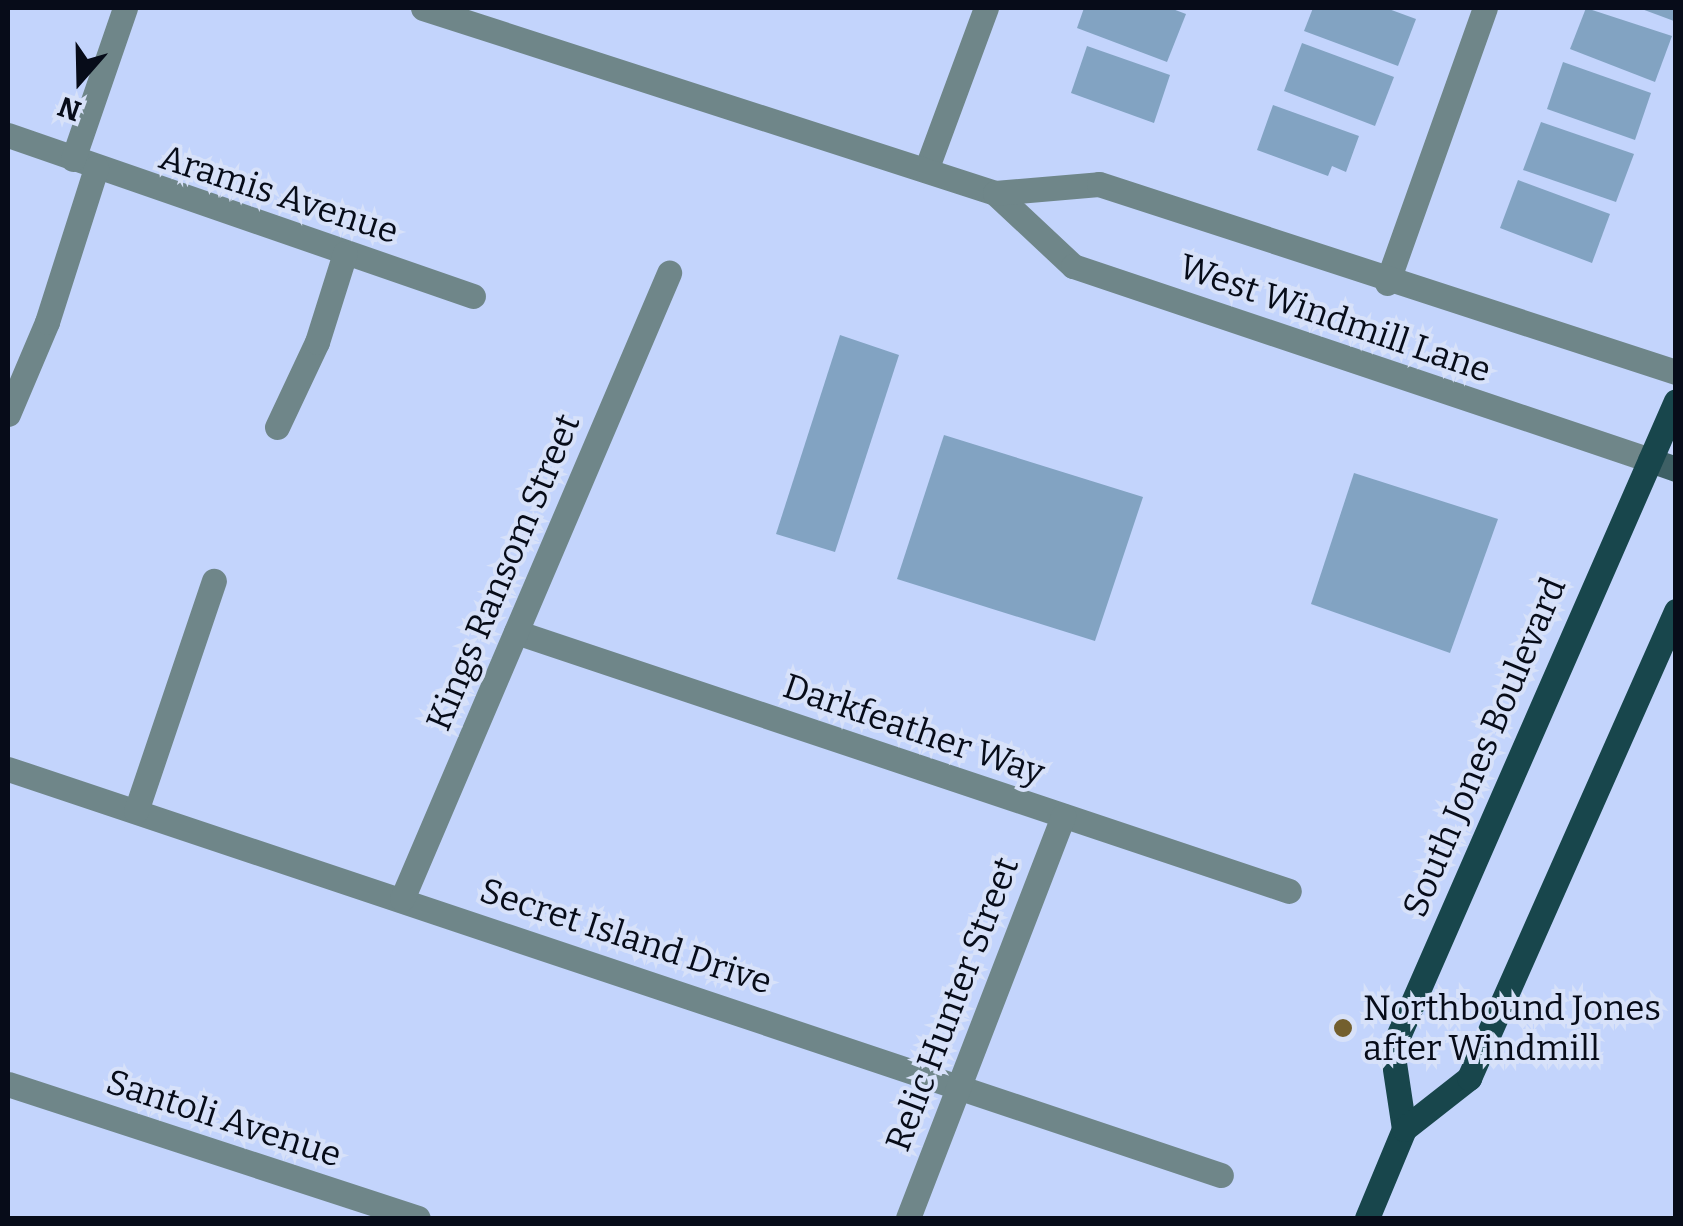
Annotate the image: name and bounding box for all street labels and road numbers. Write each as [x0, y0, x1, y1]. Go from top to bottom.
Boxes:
street label: Aramis Avenue [154, 136, 404, 252]
street label: West Windmill Lane [1174, 245, 1496, 391]
street label: Kings Ransom Street [417, 408, 589, 736]
street label: South Jones Boulevard [1393, 571, 1575, 923]
street label: Darkfeather Way [778, 665, 1050, 793]
street label: Relic Hunter Street [877, 851, 1027, 1157]
street label: Secret Island Drive [475, 869, 777, 1003]
street label: Santoli Avenue [101, 1060, 347, 1176]

